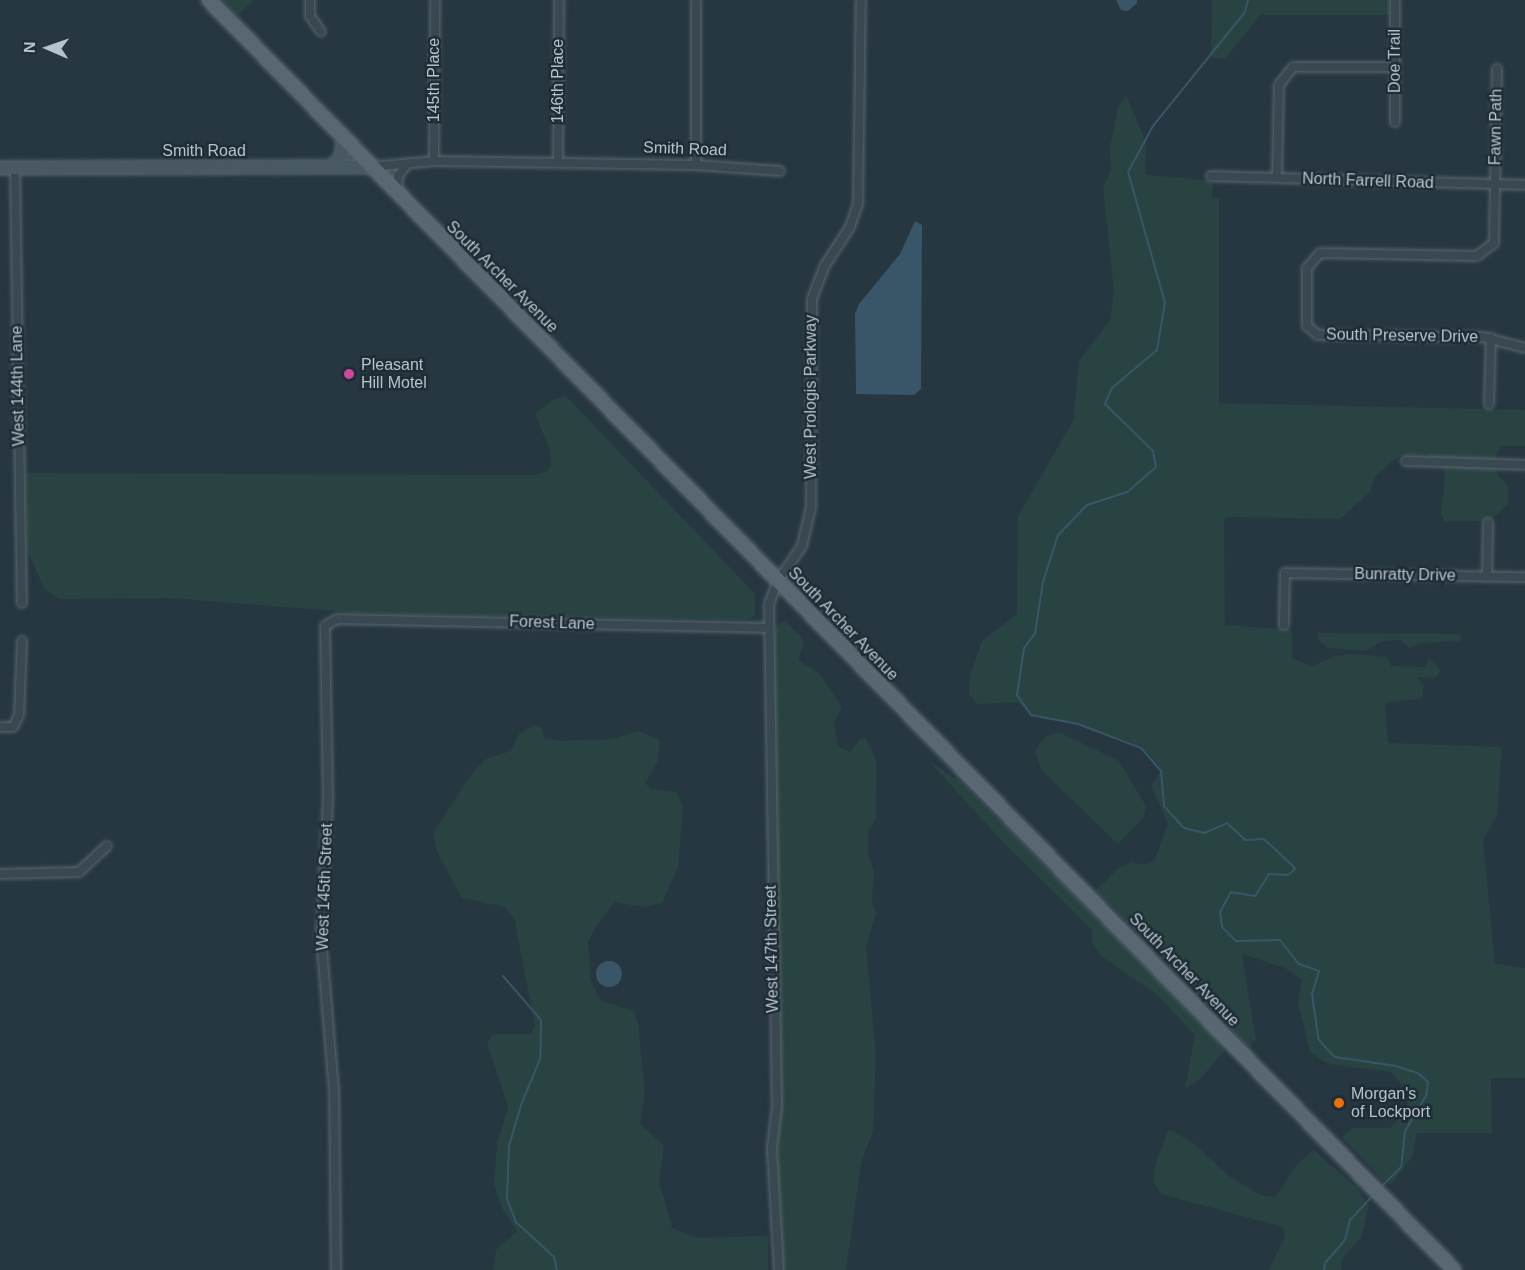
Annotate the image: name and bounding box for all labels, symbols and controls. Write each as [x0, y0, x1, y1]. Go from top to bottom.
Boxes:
north arrow [18, 18, 78, 78]
street label: Doe Trail [1385, 29, 1405, 93]
street label: 145th Place [424, 38, 444, 122]
street label: 146th Place [548, 39, 568, 123]
text: N [21, 41, 38, 53]
street label: Fawn Path [1486, 89, 1506, 165]
street label: Smith Road [643, 138, 727, 160]
street label: Smith Road [162, 141, 246, 161]
street label: North Farrell Road [1302, 169, 1434, 193]
street label: South Archer Avenue [442, 217, 562, 337]
street label: West Prologis Parkway [801, 315, 821, 479]
street label: South Preserve Drive [1326, 325, 1478, 347]
street label: West 144th Lane [7, 326, 29, 446]
place label: Pleasant Hill Motel [361, 355, 427, 393]
marker: Pleasant Hill Motel [342, 367, 356, 381]
street label: South Archer Avenue [783, 563, 903, 685]
street label: Bunratty Drive [1354, 565, 1456, 585]
street label: Forest Lane [509, 612, 595, 634]
street label: West 145th Street [313, 823, 337, 951]
street label: West 147th Street [761, 885, 783, 1013]
street label: South Archer Avenue [1124, 909, 1244, 1031]
place label: Morgan's of Lockport [1351, 1084, 1430, 1122]
marker: Morgan's of Lockport [1332, 1096, 1346, 1110]

